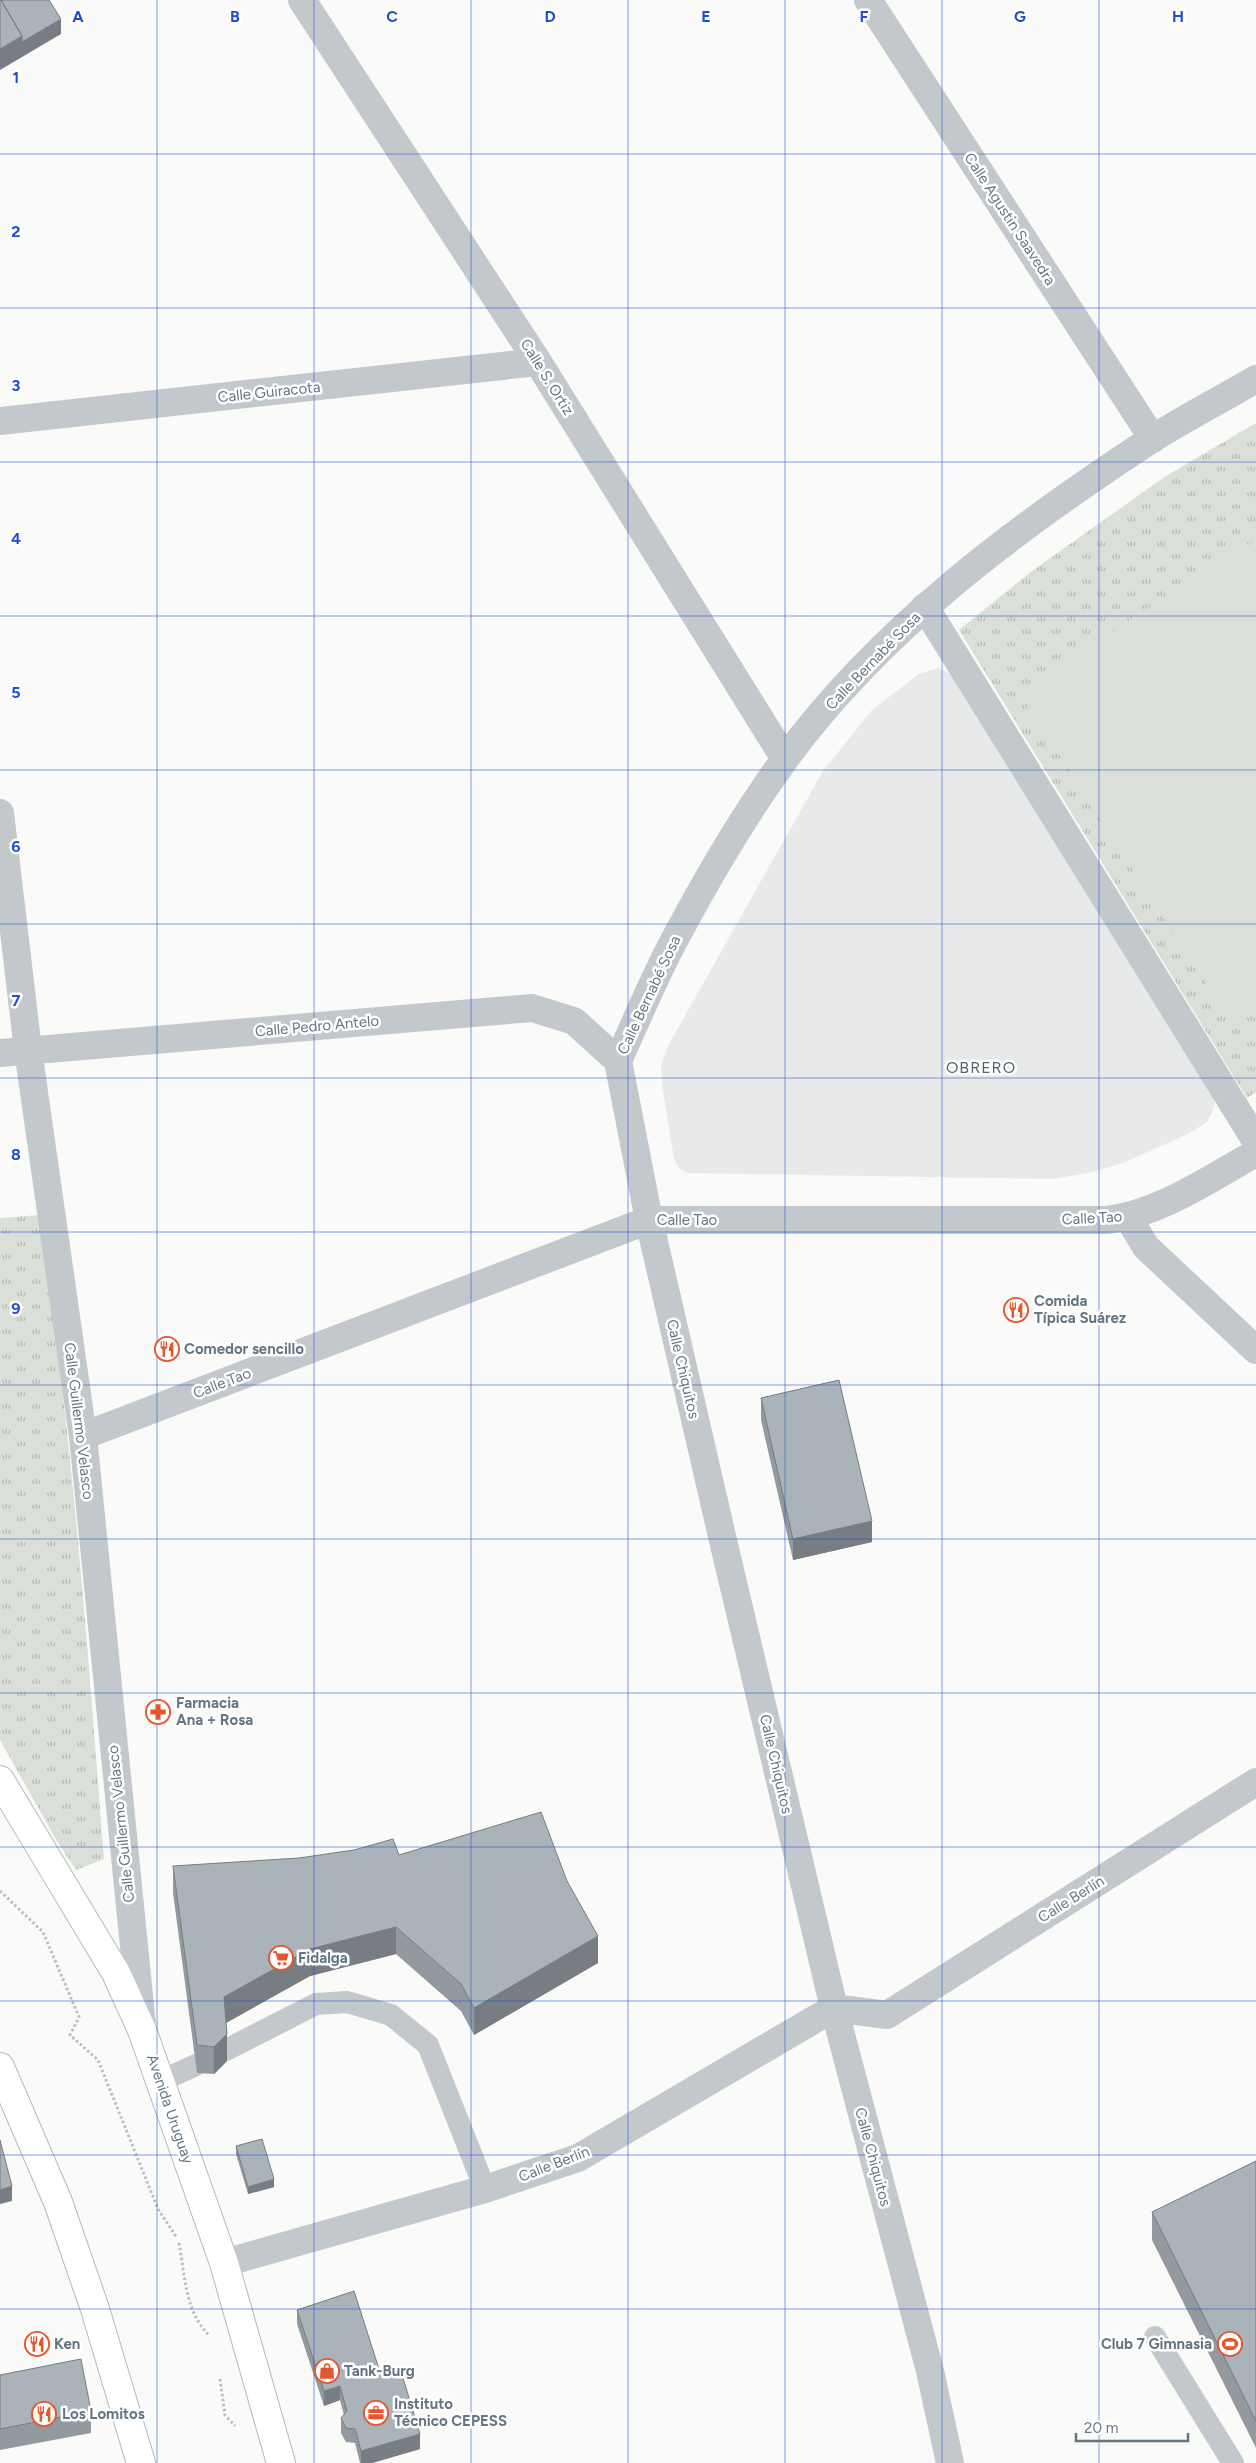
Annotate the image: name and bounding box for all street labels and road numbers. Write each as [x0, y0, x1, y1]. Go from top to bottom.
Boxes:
street label: Calle Agustin Saavedra [960, 149, 1060, 289]
street label: Calle S. Ortiz [517, 336, 577, 418]
street label: Calle Guiracota [217, 378, 321, 406]
street label: Calle Bernabé Sosa [822, 608, 924, 714]
street label: Calle Bernabé Sosa [614, 933, 684, 1057]
street label: Calle Pedro Antelo [254, 1012, 380, 1040]
street label: Calle Tao [1061, 1207, 1123, 1229]
street label: Calle Tao [657, 1211, 718, 1229]
street label: Calle Chiquitos [663, 1318, 703, 1420]
street label: Calle Guillermo Velasco [60, 1341, 98, 1501]
street label: Calle Tao [190, 1364, 254, 1402]
street label: Calle Chiquitos [756, 1713, 796, 1815]
street label: Calle Guillermo Velasco [104, 1744, 138, 1904]
street label: Calle Berlín [1035, 1872, 1107, 1926]
street label: Avenida Uruguay [143, 2052, 197, 2166]
street label: Calle Chiquitos [851, 2106, 895, 2208]
street label: Calle Berlín [516, 2142, 592, 2186]

